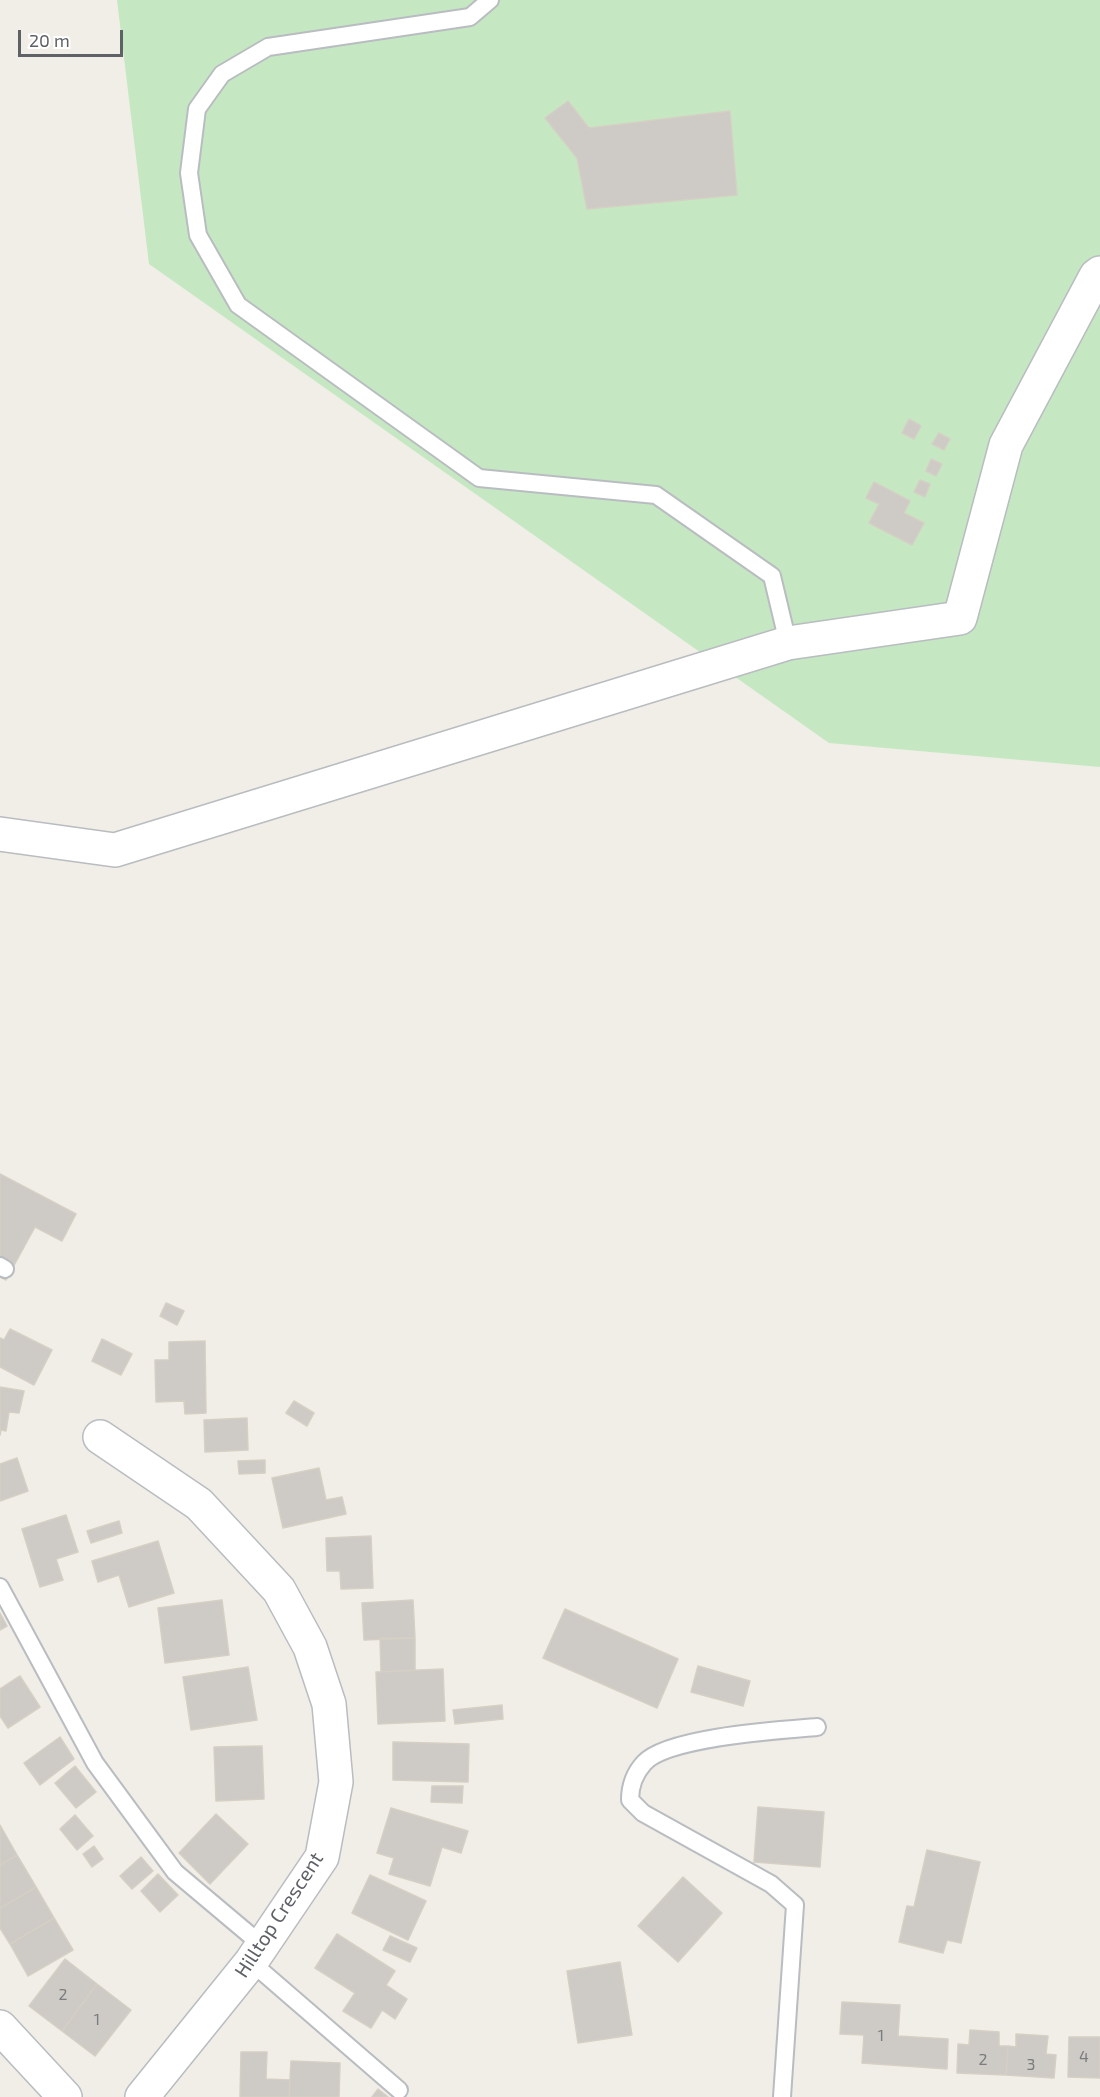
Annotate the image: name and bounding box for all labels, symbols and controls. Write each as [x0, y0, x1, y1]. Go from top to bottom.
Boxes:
scale bar [21, 18, 126, 56]
text: 20 m [29, 29, 70, 51]
street label: Hilltop Crescent [230, 1848, 328, 1982]
house number: 2 [59, 1985, 67, 2005]
house number: 1 [94, 2010, 100, 2030]
house number: 1 [878, 2026, 884, 2046]
house number: 4 [1079, 2047, 1089, 2067]
house number: 2 [979, 2050, 987, 2070]
house number: 3 [1027, 2055, 1035, 2075]

